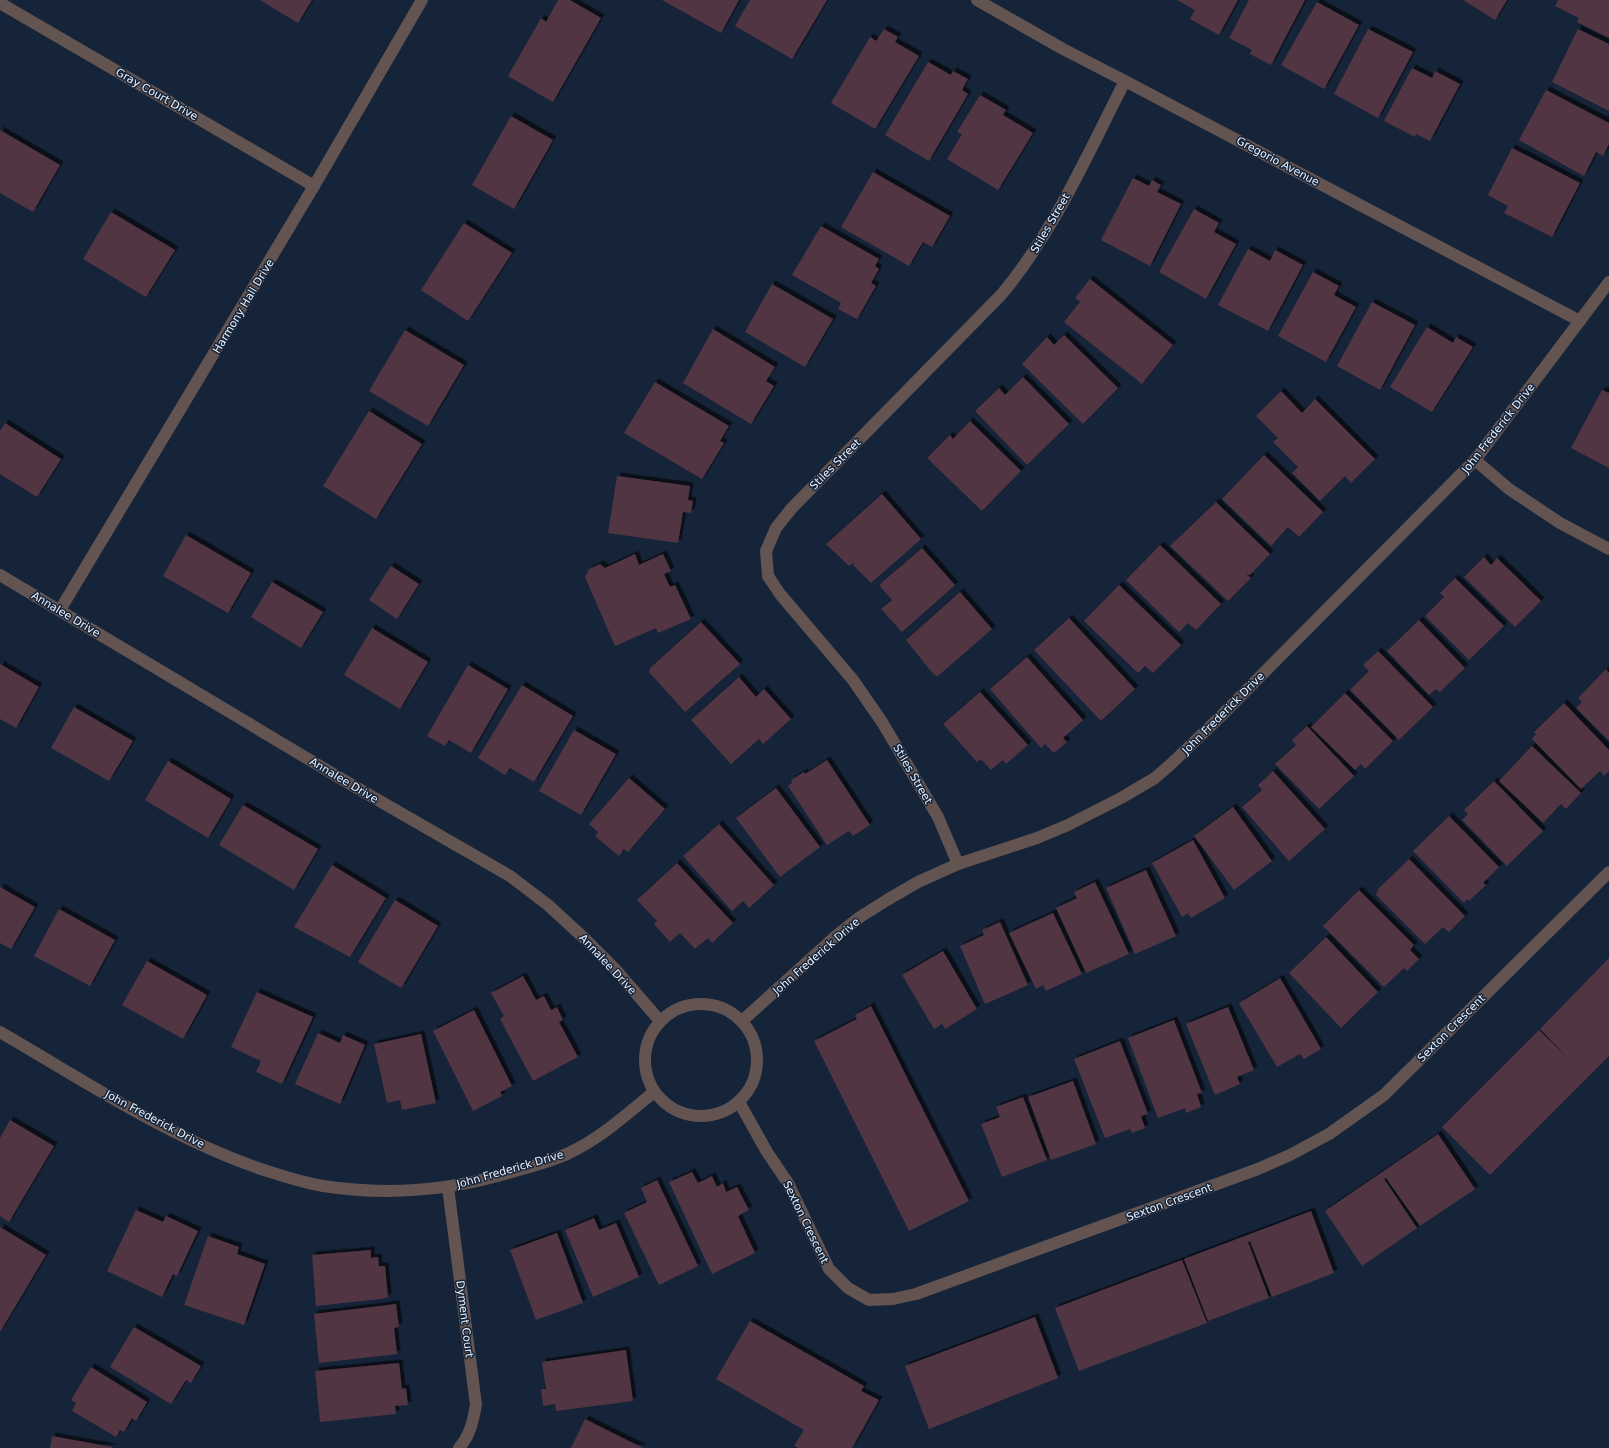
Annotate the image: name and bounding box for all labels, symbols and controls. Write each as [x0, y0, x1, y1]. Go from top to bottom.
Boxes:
street label: Gray Court Drive [113, 66, 200, 123]
street label: Gregorio Avenue [1234, 134, 1322, 189]
street label: Stiles Street [1028, 190, 1073, 255]
street label: Harmony Hall Drive [210, 257, 277, 356]
street label: John Frederick Drive [1459, 381, 1538, 477]
street label: Stiles Street [807, 436, 864, 493]
street label: Annalee Drive [29, 589, 103, 640]
street label: John Frederick Drive [1179, 670, 1267, 758]
street label: Stiles Street [890, 742, 935, 807]
street label: Annalee Drive [307, 755, 381, 806]
street label: John Frederick Drive [770, 915, 862, 998]
street label: Annalee Drive [576, 932, 639, 997]
street label: Sexton Crescent [1415, 991, 1488, 1065]
street label: John Frederick Drive [102, 1087, 207, 1151]
street label: John Frederick Drive [454, 1148, 565, 1191]
street label: Sexton Crescent [780, 1179, 831, 1266]
street label: Sexton Crescent [1125, 1181, 1214, 1224]
street label: Dyment Court [453, 1280, 476, 1359]

